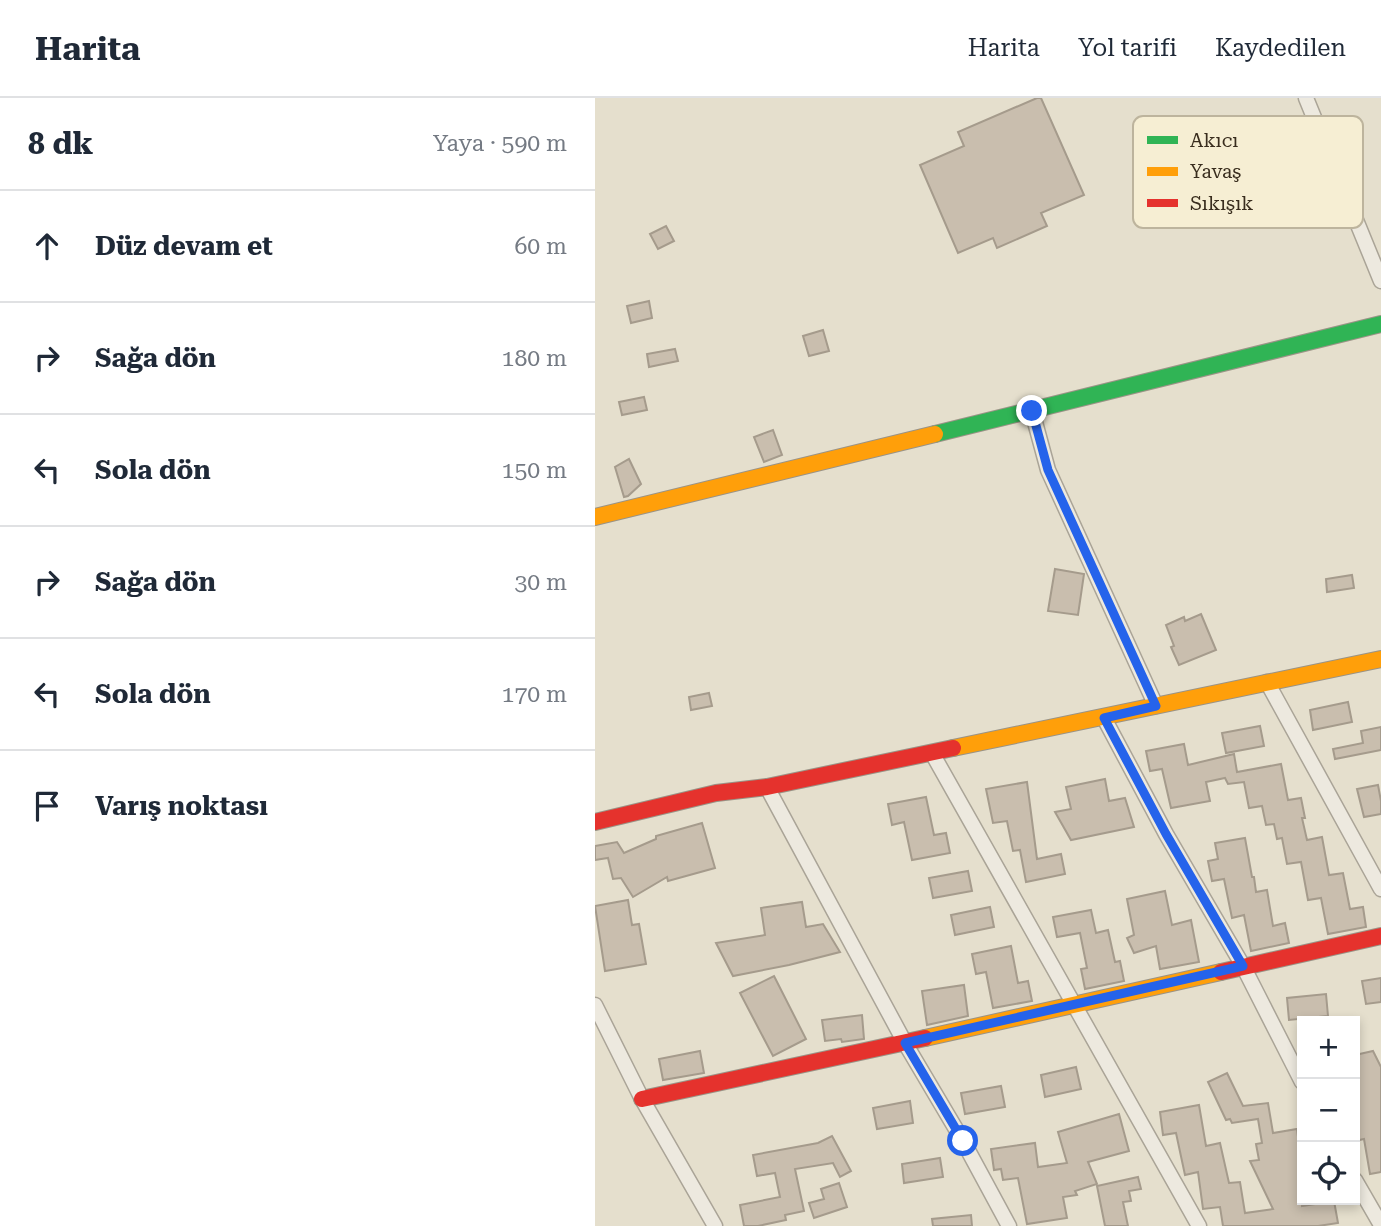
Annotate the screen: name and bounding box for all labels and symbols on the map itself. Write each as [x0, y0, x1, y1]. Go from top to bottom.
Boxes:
legend [1133, 116, 1363, 228]
text: Akıcı [1190, 129, 1238, 152]
text: Yavaş [1190, 160, 1241, 183]
text: Sıkışık [1190, 192, 1253, 215]
route end [1016, 395, 1047, 426]
route start [947, 1125, 978, 1156]

